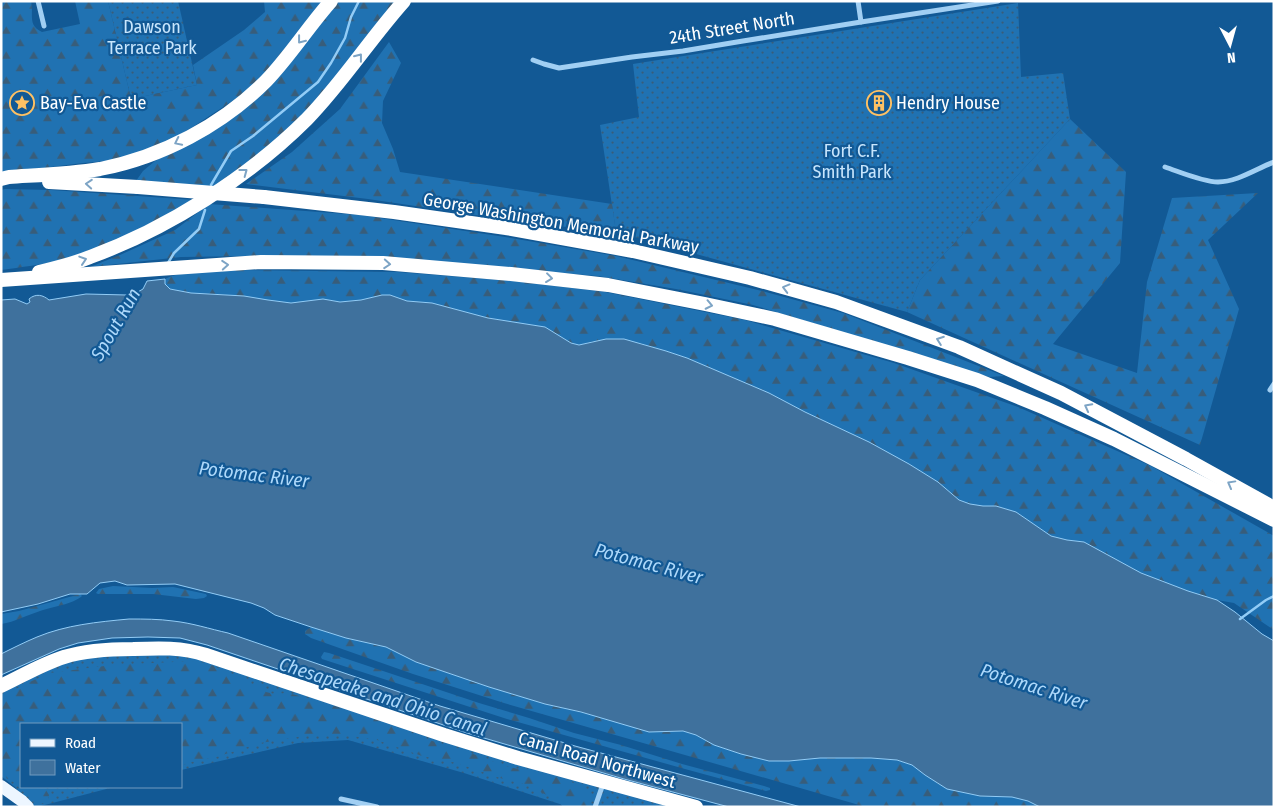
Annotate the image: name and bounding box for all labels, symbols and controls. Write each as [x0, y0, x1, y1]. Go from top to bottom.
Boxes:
street label: 24th Street North [668, 7, 796, 49]
park label: Dawson Terrace Park [107, 16, 197, 59]
north arrow [1205, 20, 1255, 70]
one-way arrow [299, 34, 307, 43]
text: N [1226, 49, 1236, 66]
one-way arrow [353, 54, 361, 63]
place icon: Bay-Eva Castle [9, 90, 35, 116]
building icon: Hendry House [866, 90, 892, 116]
place label: Bay-Eva Castle [40, 92, 146, 114]
place label: Hendry House [896, 92, 1000, 114]
one-way arrow [174, 136, 183, 147]
park label: Fort C.F. Smith Park [813, 140, 892, 183]
one-way arrow [238, 169, 248, 178]
one-way arrow [85, 178, 93, 189]
street label: George Washington Memorial Parkway [421, 188, 701, 258]
one-way arrow [78, 256, 86, 266]
one-way arrow [384, 258, 392, 269]
one-way arrow [221, 259, 229, 270]
one-way arrow [546, 272, 554, 283]
water label: Spout Run [85, 284, 145, 365]
one-way arrow [783, 284, 791, 294]
one-way arrow [705, 299, 714, 310]
one-way arrow [937, 336, 945, 346]
one-way arrow [1084, 403, 1093, 413]
water label: Potomac River [198, 456, 312, 493]
one-way arrow [1228, 480, 1237, 490]
water label: Potomac River [592, 538, 707, 589]
water label: Chesapeake and Ohio Canal [276, 652, 490, 741]
water label: Potomac River [978, 658, 1091, 715]
legend [20, 723, 182, 788]
street label: Canal Road Northwest [516, 727, 678, 793]
text: Road [65, 734, 96, 752]
text: Water [65, 759, 101, 777]

